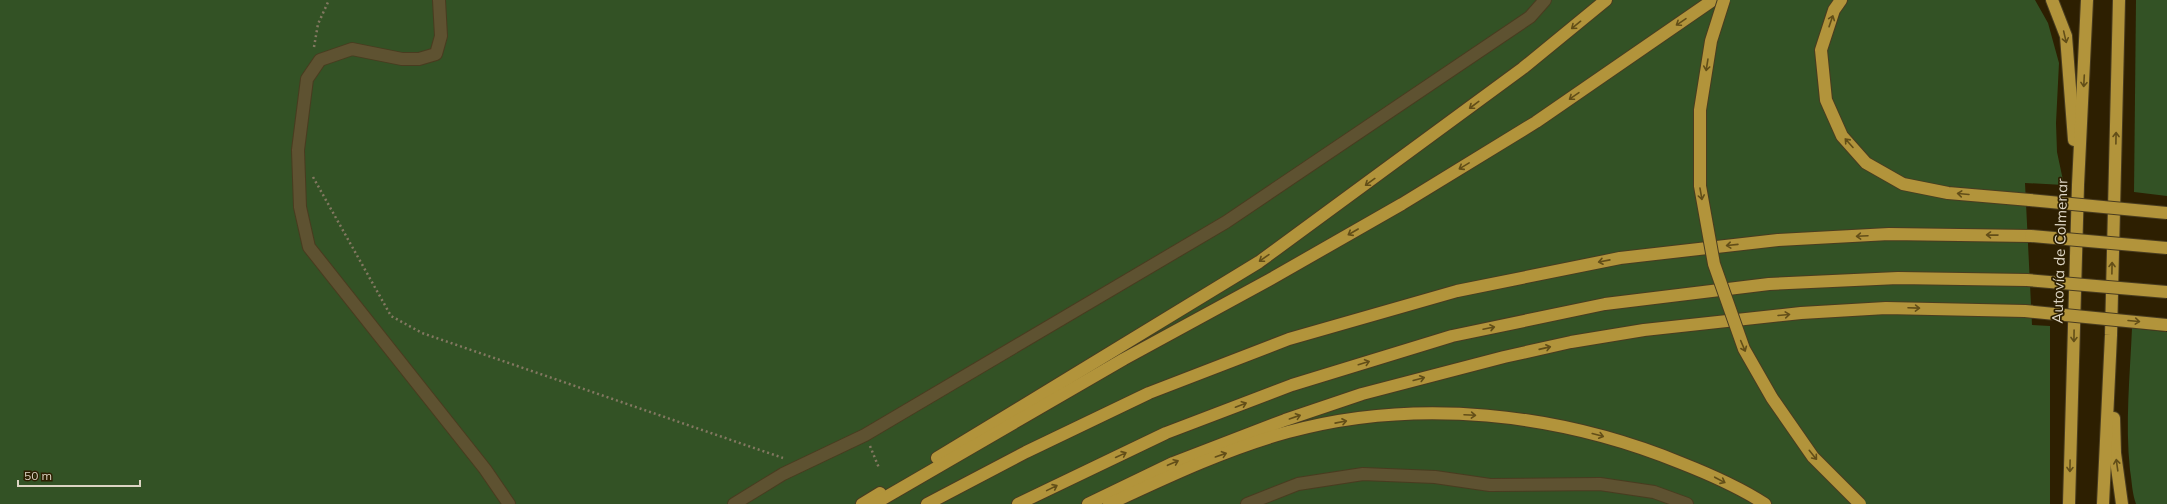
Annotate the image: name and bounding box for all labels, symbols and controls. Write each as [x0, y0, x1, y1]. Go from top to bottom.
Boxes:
one-way arrow [1827, 15, 1835, 27]
one-way arrow [1676, 18, 1687, 26]
one-way arrow [1571, 20, 1582, 29]
one-way arrow [2061, 30, 2069, 43]
one-way arrow [1703, 58, 1711, 71]
one-way arrow [2080, 74, 2087, 87]
one-way arrow [1569, 92, 1580, 100]
one-way arrow [1469, 101, 1480, 109]
one-way arrow [2112, 132, 2119, 145]
one-way arrow [1844, 138, 1853, 148]
one-way arrow [1458, 162, 1470, 170]
one-way arrow [1364, 178, 1375, 187]
street label: Autovía de Colmenar [2047, 178, 2072, 324]
one-way arrow [1697, 187, 1705, 200]
one-way arrow [1957, 191, 1970, 198]
one-way arrow [1347, 229, 1359, 237]
one-way arrow [1986, 231, 1999, 239]
one-way arrow [1856, 232, 1869, 239]
one-way arrow [1726, 241, 1739, 249]
one-way arrow [1259, 254, 1270, 262]
one-way arrow [1597, 258, 1610, 266]
one-way arrow [2109, 262, 2116, 275]
one-way arrow [1907, 305, 1920, 312]
one-way arrow [1777, 311, 1790, 318]
one-way arrow [2127, 318, 2140, 325]
one-way arrow [1482, 324, 1495, 332]
one-way arrow [2070, 329, 2078, 342]
one-way arrow [1740, 339, 1748, 351]
one-way arrow [1538, 343, 1551, 351]
one-way arrow [1357, 359, 1370, 366]
one-way arrow [1413, 375, 1426, 383]
one-way arrow [1234, 400, 1246, 408]
one-way arrow [1463, 412, 1476, 419]
one-way arrow [1288, 413, 1301, 420]
one-way arrow [1334, 418, 1347, 426]
one-way arrow [1591, 432, 1604, 439]
one-way arrow [1215, 450, 1227, 458]
one-way arrow [1808, 450, 1817, 461]
one-way arrow [1115, 451, 1127, 458]
one-way arrow [1167, 459, 1179, 466]
one-way arrow [2067, 459, 2074, 472]
one-way arrow [2113, 459, 2121, 472]
scale bar [18, 462, 140, 488]
text: 50 m [24, 468, 52, 483]
one-way arrow [1714, 476, 1726, 484]
one-way arrow [1046, 484, 1058, 491]

